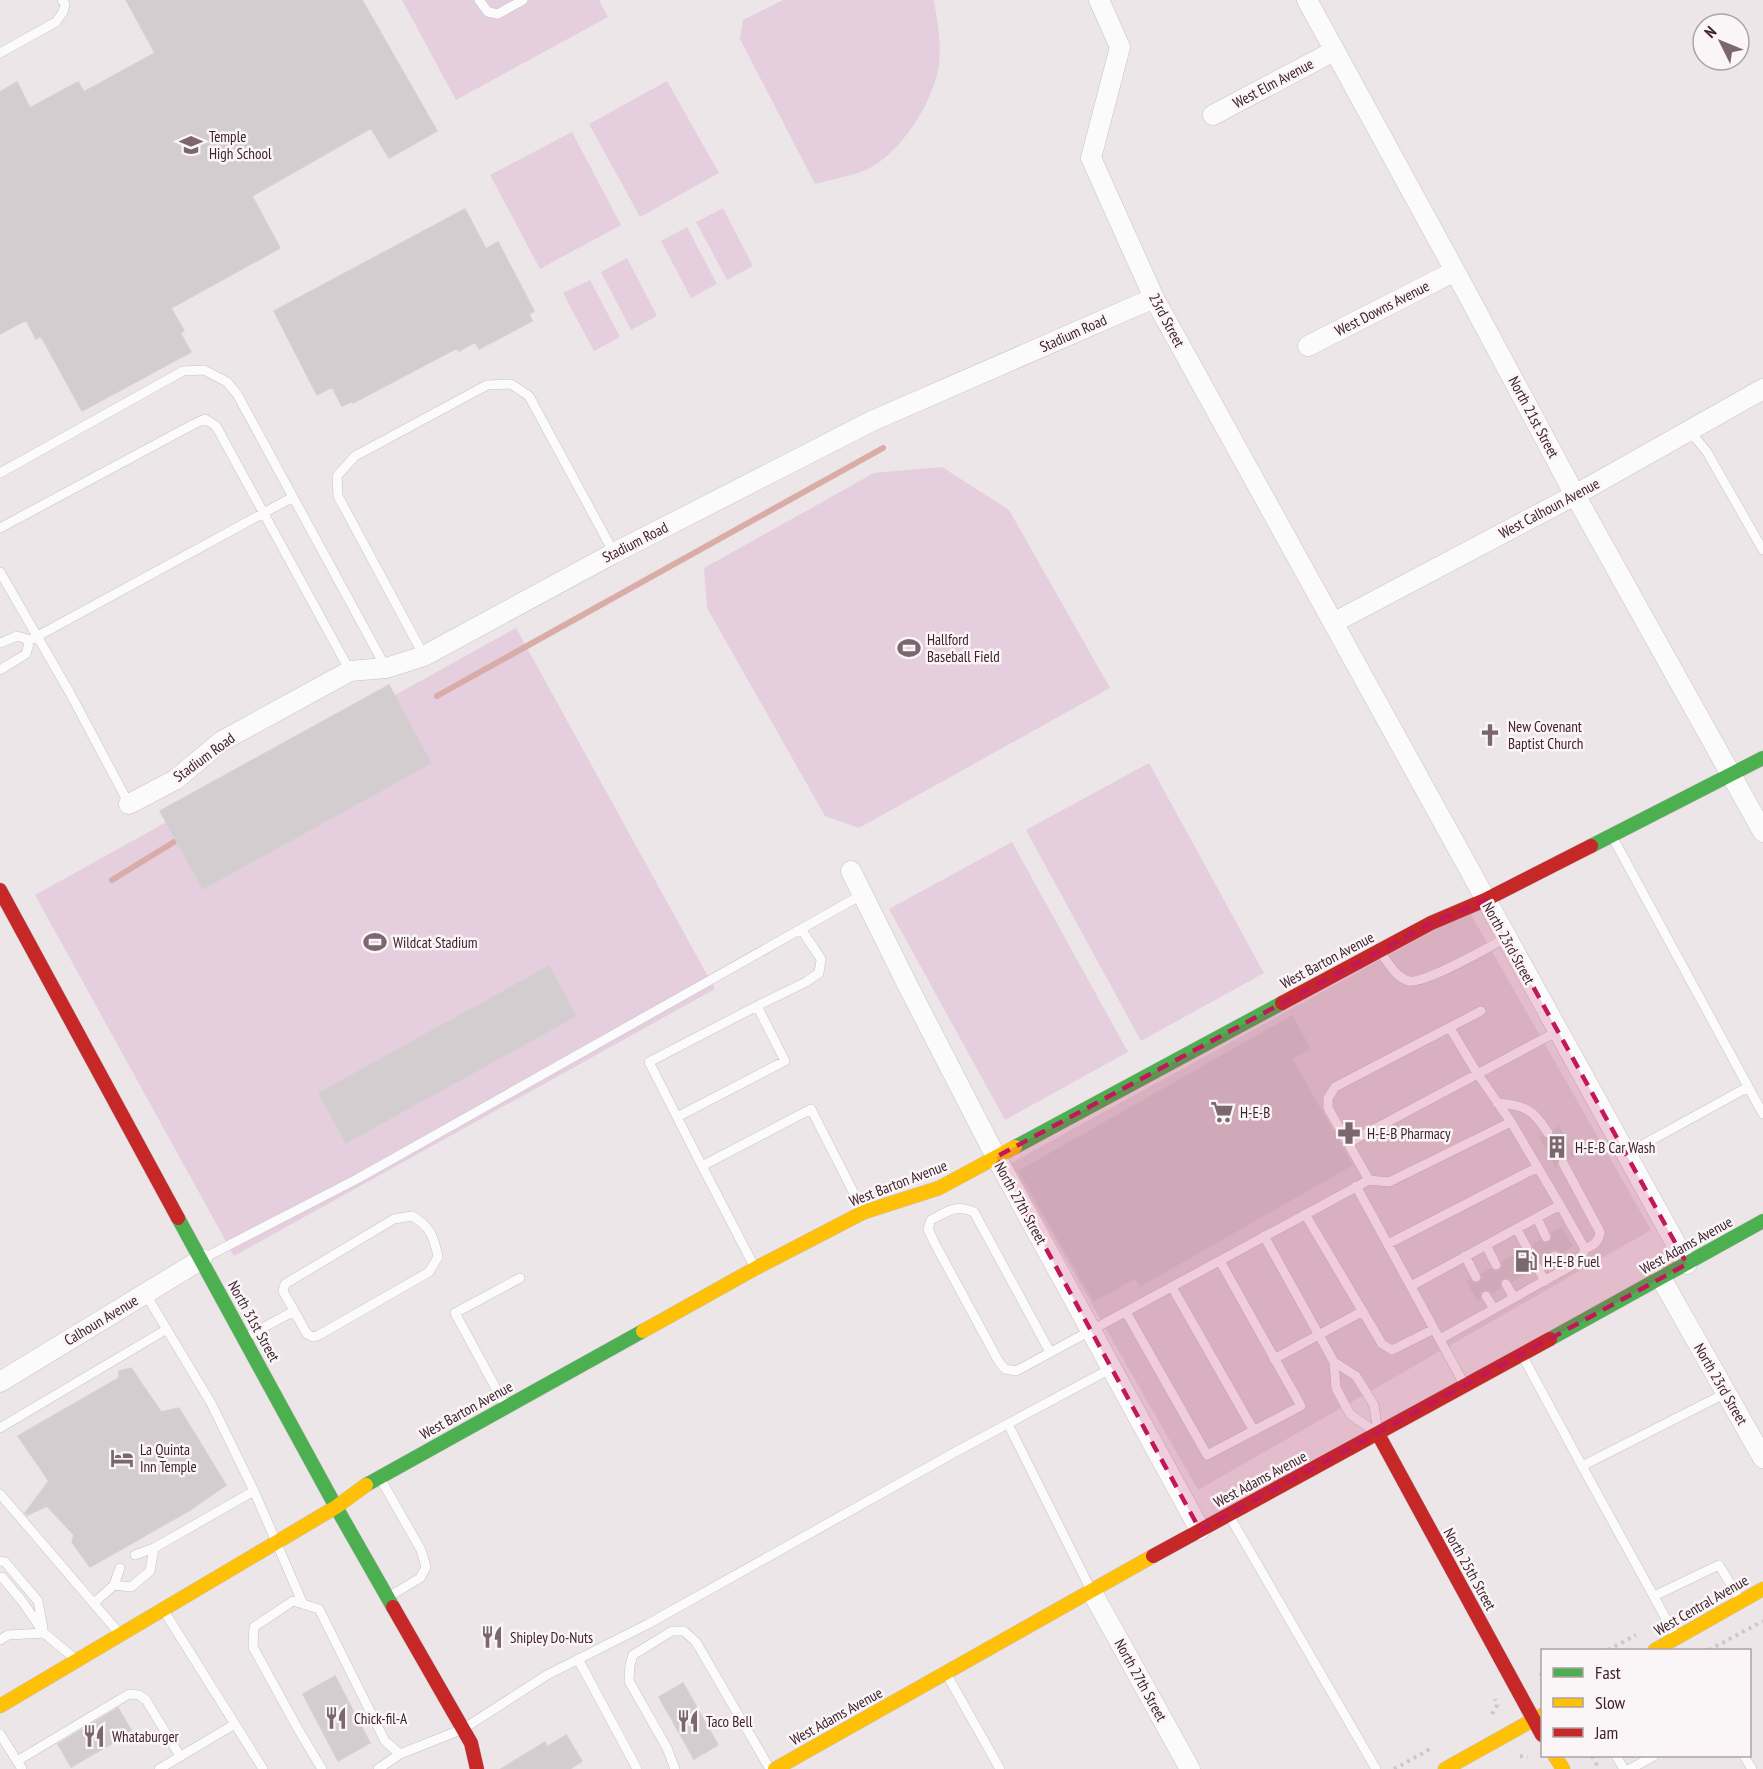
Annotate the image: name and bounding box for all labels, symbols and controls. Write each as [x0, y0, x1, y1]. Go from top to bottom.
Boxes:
north arrow [1691, 12, 1751, 72]
text: N [1700, 22, 1720, 42]
street label: West Elm Avenue [1229, 54, 1317, 112]
place label: Temple High School [209, 127, 272, 163]
school or university icon: Temple High School [178, 132, 204, 158]
street label: West Downs Avenue [1332, 276, 1432, 340]
street label: 23rd Street [1145, 290, 1189, 350]
street label: Stadium Road [1037, 310, 1109, 356]
street label: North 21st Street [1505, 373, 1563, 461]
street label: West Calhoun Avenue [1495, 474, 1603, 542]
street label: Stadium Road [599, 517, 671, 567]
place label: Hallford Baseball Field [927, 630, 1000, 666]
sports icon: Hallford Baseball Field [896, 635, 922, 661]
place label: New Covenant Baptist Church [1508, 717, 1583, 753]
church icon: New Covenant Baptist Church [1477, 722, 1503, 748]
street label: Stadium Road [170, 728, 238, 786]
street label: North 23rd Street [1479, 898, 1539, 988]
street label: West Barton Avenue [1277, 927, 1377, 993]
sports icon: Wildcat Stadium [362, 929, 388, 955]
place label: Wildcat Stadium [393, 933, 478, 952]
supermarket icon: H-E-B [1209, 1099, 1235, 1125]
place label: H-E-B [1240, 1103, 1270, 1122]
pharmacy icon: H-E-B Pharmacy [1336, 1120, 1362, 1146]
place label: H-E-B Pharmacy [1367, 1124, 1451, 1143]
building icon: H-E-B Car Wash [1544, 1134, 1570, 1160]
place label: H-E-B Car Wash [1575, 1138, 1655, 1157]
street label: West Barton Avenue [846, 1156, 950, 1210]
street label: North 27th Street [991, 1158, 1051, 1248]
street label: West Adams Avenue [1636, 1212, 1736, 1278]
fuel station icon: H-E-B Fuel [1513, 1248, 1539, 1274]
place label: H-E-B Fuel [1544, 1252, 1600, 1271]
street label: North 31st Street [224, 1277, 284, 1365]
street label: Calhoun Avenue [61, 1290, 141, 1350]
street label: North 23rd Street [1690, 1340, 1752, 1428]
street label: West Barton Avenue [416, 1377, 516, 1443]
place label: La Quinta Inn Temple [140, 1440, 197, 1476]
hotel icon: La Quinta Inn Temple [109, 1445, 135, 1471]
street label: West Adams Avenue [1210, 1446, 1310, 1512]
street label: North 25th Street [1440, 1524, 1500, 1614]
street label: West Central Avenue [1650, 1570, 1752, 1640]
restaurant icon: Shipley Do-Nuts [479, 1624, 505, 1650]
place label: Shipley Do-Nuts [510, 1628, 593, 1647]
street label: North 27th Street [1111, 1635, 1171, 1725]
legend [1541, 1649, 1751, 1757]
text: Fast [1595, 1661, 1621, 1684]
street label: West Adams Avenue [786, 1683, 886, 1749]
text: Slow [1595, 1691, 1626, 1714]
restaurant icon: Chick-fil-A [323, 1705, 349, 1731]
restaurant icon: Taco Bell [675, 1708, 701, 1734]
place label: Chick-fil-A [354, 1709, 408, 1728]
place label: Taco Bell [706, 1712, 753, 1731]
text: Jam [1594, 1721, 1618, 1744]
restaurant icon: Whataburger [81, 1723, 107, 1749]
place label: Whataburger [112, 1727, 180, 1746]

